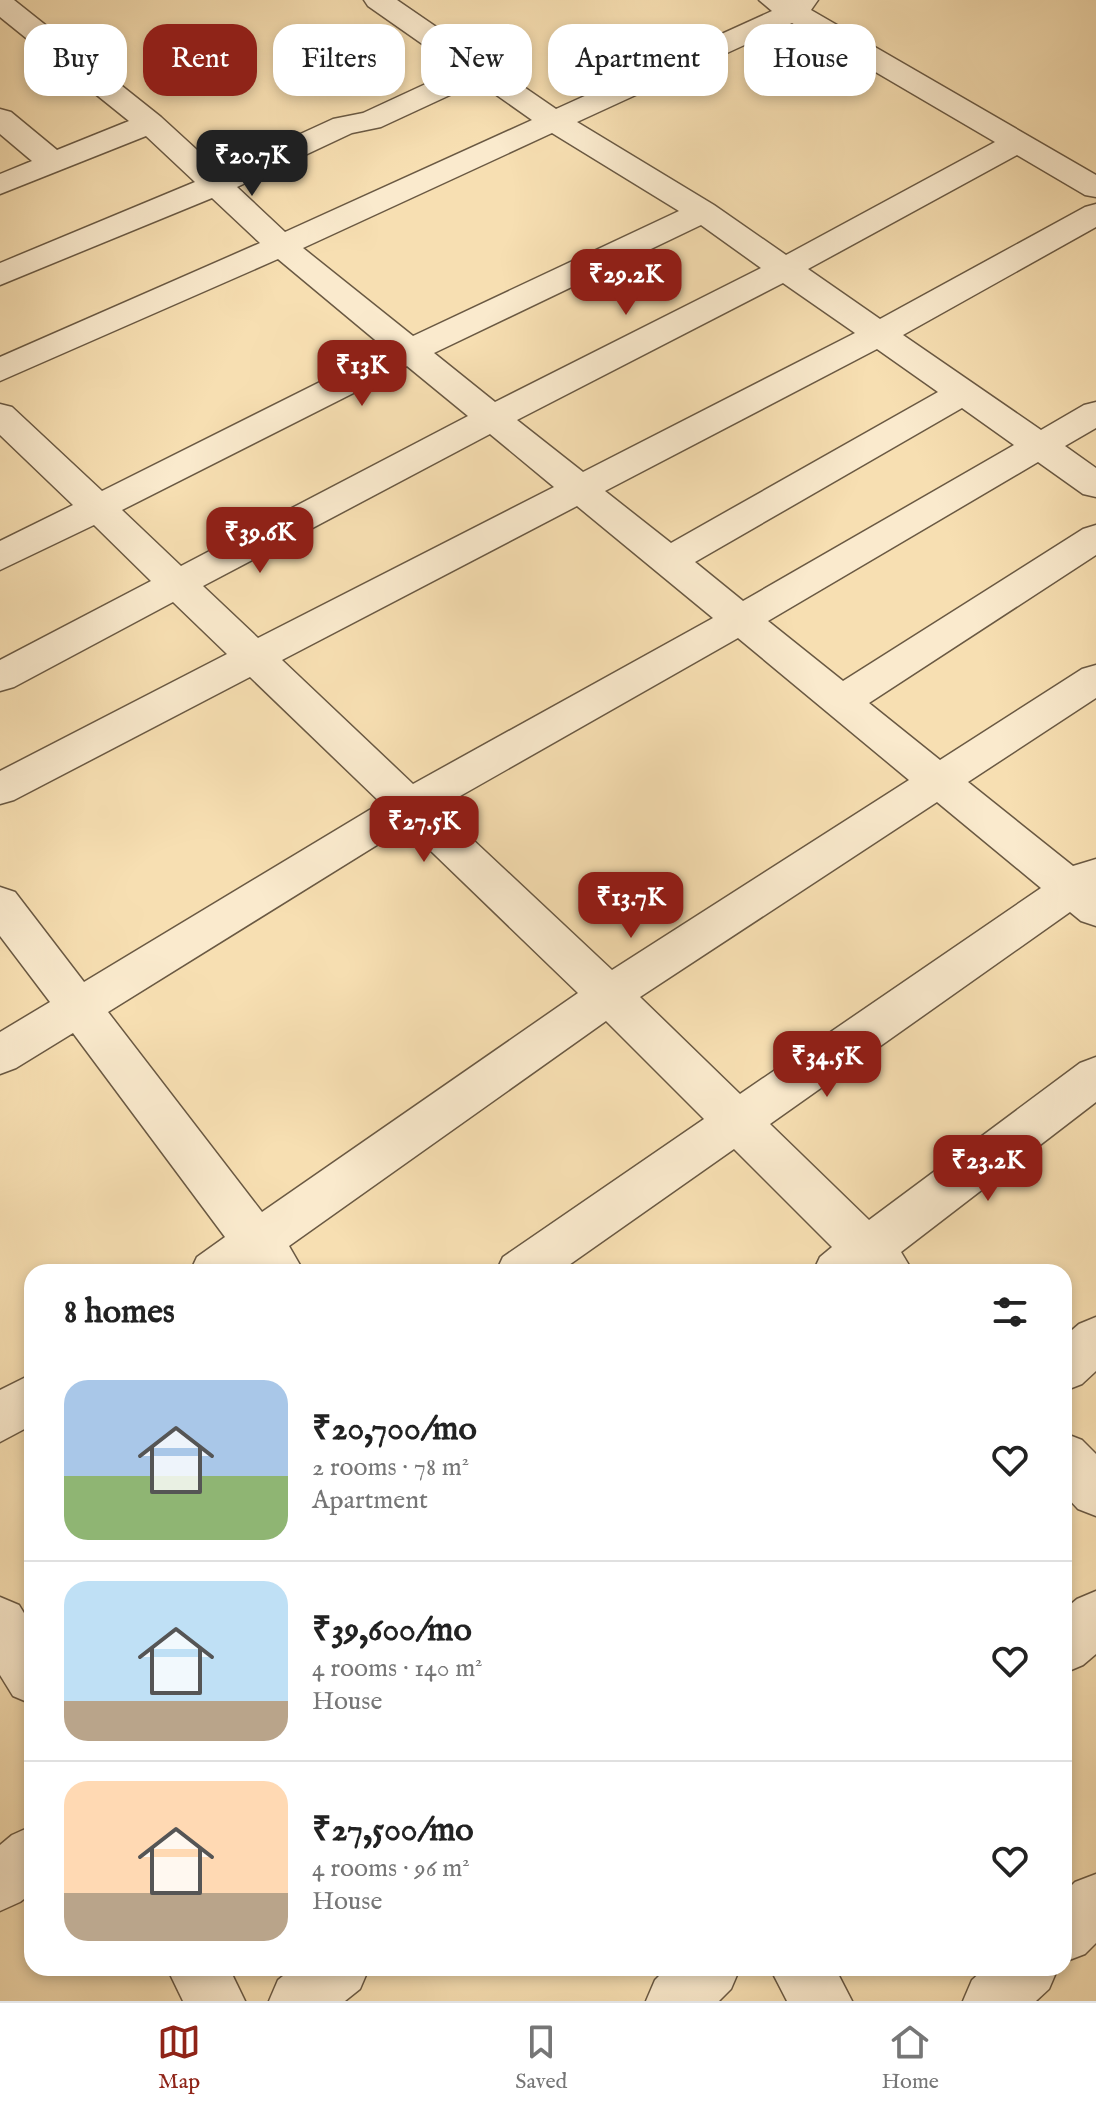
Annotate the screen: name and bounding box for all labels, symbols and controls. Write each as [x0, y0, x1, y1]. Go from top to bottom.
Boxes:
chip: Buy [24, 24, 127, 96]
chip: Rent [143, 24, 257, 96]
chip: Filters [273, 24, 405, 96]
chip: New [421, 24, 532, 96]
chip: Apartment [548, 24, 728, 96]
chip: House [744, 24, 876, 96]
pin: ₹20.7K [187, 130, 317, 198]
text: ₹20.7K [214, 139, 290, 172]
pin: ₹29.2K [561, 249, 691, 317]
text: ₹29.2K [589, 258, 664, 291]
pin: ₹13K [315, 340, 409, 408]
text: ₹13K [335, 349, 389, 382]
pin: ₹39.6K [195, 507, 325, 575]
text: ₹39.6K [224, 516, 296, 549]
pin: ₹27.5K [359, 796, 489, 864]
text: ₹27.5K [388, 805, 460, 838]
pin: ₹13.7K [566, 872, 696, 940]
text: ₹13.7K [596, 881, 666, 914]
pin: ₹34.5K [762, 1031, 892, 1099]
text: ₹34.5K [791, 1040, 863, 1073]
pin: ₹23.2K [923, 1135, 1053, 1203]
text: ₹23.2K [951, 1144, 1025, 1177]
icon: filters [988, 1290, 1032, 1334]
text: 8 homes [64, 1291, 175, 1334]
text: ₹20,700/mo [312, 1408, 477, 1451]
icon: home [128, 1412, 224, 1508]
icon: heart [988, 1438, 1032, 1482]
text: 2 rooms · 78 m² [312, 1451, 469, 1484]
text: Apartment [312, 1484, 428, 1517]
text: ₹39,600/mo [312, 1609, 472, 1652]
icon: home [128, 1613, 224, 1709]
icon: heart [988, 1639, 1032, 1683]
text: 4 rooms · 140 m² [312, 1652, 483, 1685]
text: House [312, 1685, 382, 1718]
text: ₹27,500/mo [312, 1809, 474, 1852]
icon: home [128, 1813, 224, 1909]
icon: heart [988, 1839, 1032, 1883]
text: 4 rooms · 96 m² [312, 1852, 470, 1885]
text: House [312, 1885, 382, 1918]
tab: Map [157, 2020, 201, 2096]
tab: Saved [515, 2020, 567, 2096]
tab: Home [881, 2020, 939, 2096]

